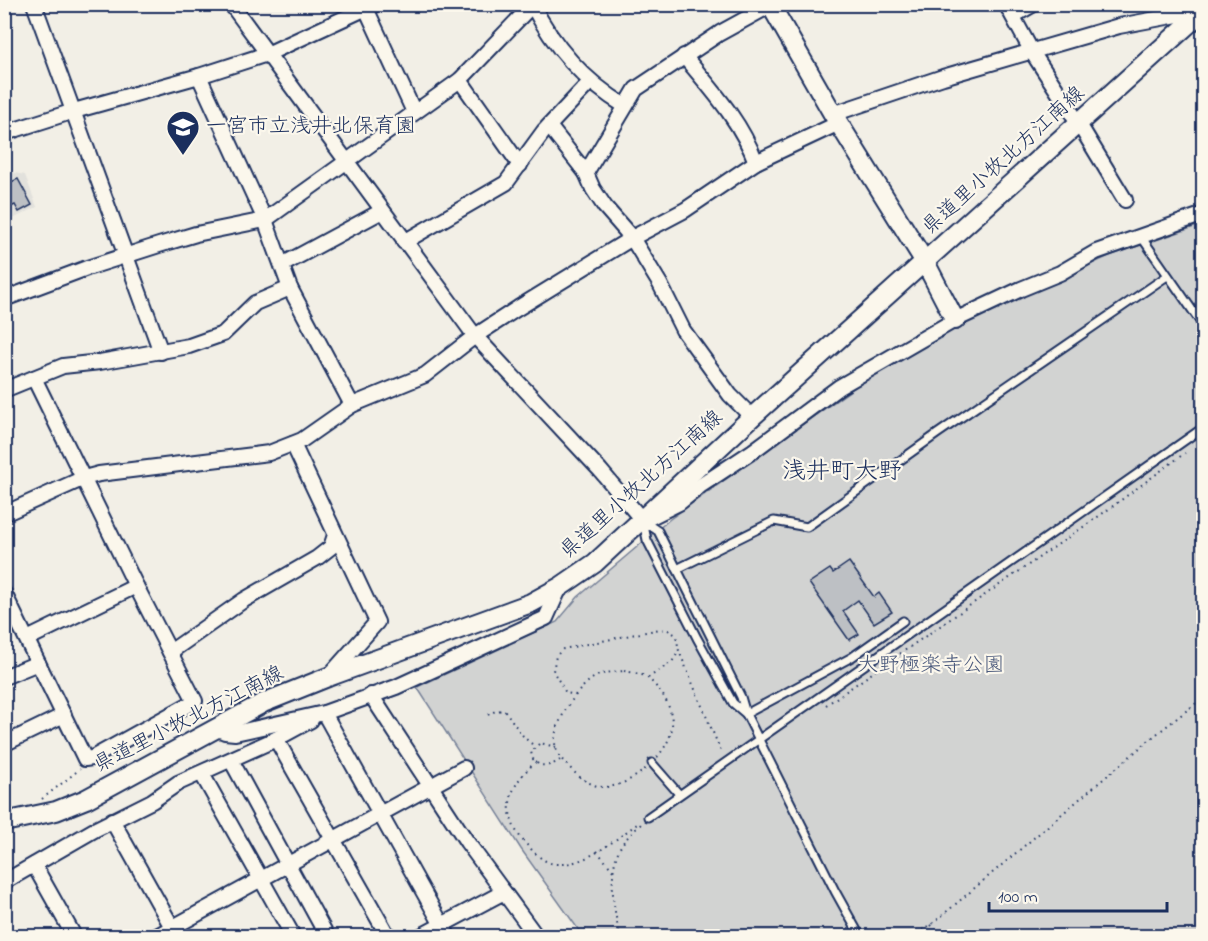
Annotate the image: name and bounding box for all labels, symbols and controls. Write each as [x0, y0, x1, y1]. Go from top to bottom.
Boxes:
street label: 県道里小牧北方江南線 [916, 80, 1092, 242]
school or university icon: 一宮市立浅井北保育園 [165, 109, 201, 156]
place label: 一宮市立浅井北保育園 [206, 112, 416, 142]
street label: 県道里小牧北方江南線 [554, 404, 730, 566]
district label: 浅井町大野 [782, 455, 902, 490]
park label: 大野極楽寺公園 [858, 651, 1005, 681]
street label: 県道里小牧北方江南線 [89, 659, 289, 781]
scale bar [989, 875, 1168, 913]
text: 100 m [998, 885, 1038, 911]

